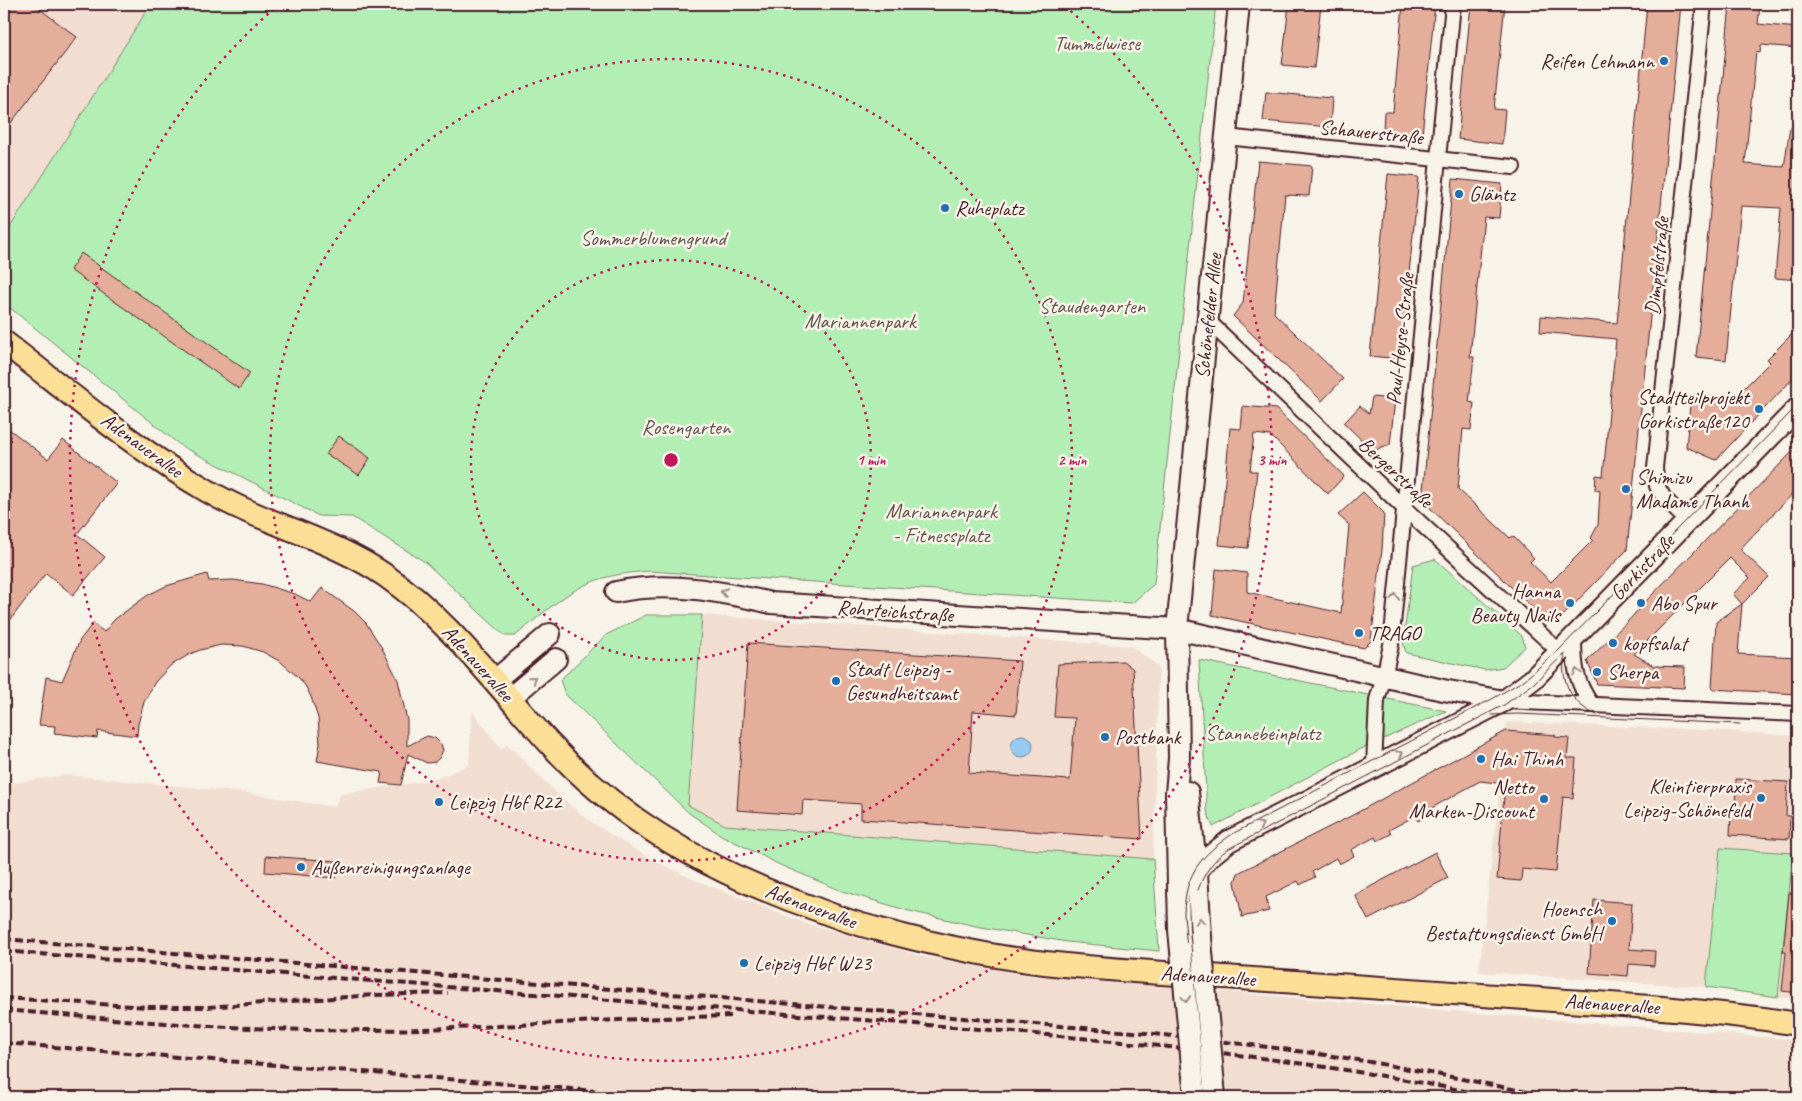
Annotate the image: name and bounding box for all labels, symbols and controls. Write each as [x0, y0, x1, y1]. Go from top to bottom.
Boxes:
park label: Tummelwiese [1054, 30, 1141, 56]
place label: Reifen Lehmann [1540, 48, 1656, 74]
marker: Reifen Lehmann [1658, 55, 1670, 67]
street label: Schauerstraße [1318, 114, 1426, 151]
place label: Gläntz [1469, 181, 1517, 207]
marker: Gläntz [1453, 188, 1465, 200]
place label: Ruheplatz [955, 195, 1026, 221]
marker: Ruheplatz [939, 202, 951, 214]
street label: Dimpfelstraße [1639, 214, 1675, 316]
park label: Sommerblumengrund [580, 225, 729, 251]
street label: Schönefelder Allee [1188, 251, 1228, 380]
street label: Paul-Heyse-Straße [1380, 270, 1420, 406]
park label: Staudengarten [1039, 293, 1146, 319]
park label: Mariannenpark [804, 308, 918, 334]
place label: Stadtteilprojekt Gorkistraße120 [1637, 384, 1751, 434]
marker: Stadtteilprojekt Gorkistraße120 [1753, 403, 1765, 415]
street label: Adenauerallee [96, 407, 190, 485]
park label: Rosengarten [642, 414, 732, 440]
street label: Bergerstraße [1353, 431, 1440, 515]
centre of rings [662, 451, 680, 469]
text: 1 min [857, 451, 886, 470]
text: 2 min [1058, 451, 1087, 470]
text: 3 min [1258, 451, 1287, 470]
place label: Shimizu Madame Thanh [1636, 464, 1751, 514]
marker: Shimizu Madame Thanh [1620, 483, 1632, 495]
park label: Mariannenpark - Fitnessplatz [885, 498, 999, 548]
street label: Gorkistraße [1604, 527, 1681, 606]
place label: Hanna Beauty Nails [1470, 578, 1562, 628]
one-way arrow [719, 588, 728, 598]
place label: Abo Spur [1651, 590, 1718, 616]
one-way arrow [1389, 593, 1400, 601]
street label: Rohrteichstraße [836, 594, 956, 628]
marker: Hanna Beauty Nails [1564, 597, 1576, 609]
marker: Abo Spur [1635, 597, 1647, 609]
street label: Adenauerallee [437, 619, 521, 709]
place label: TRAGO [1369, 620, 1423, 646]
marker: TRAGO [1353, 627, 1365, 639]
place label: kopfsalat [1623, 630, 1690, 656]
marker: kopfsalat [1607, 637, 1619, 649]
place label: Stadt Leipzig - Gesundheitsamt [846, 656, 959, 706]
place label: Sherpa [1607, 659, 1660, 685]
marker: Sherpa [1591, 666, 1603, 678]
one-way arrow [1572, 668, 1583, 677]
marker: Stadt Leipzig - Gesundheitsamt [830, 675, 842, 687]
one-way arrow [527, 676, 536, 684]
park label: Stannebeinplatz [1205, 720, 1322, 746]
place label: Postbank [1115, 724, 1182, 750]
marker: Postbank [1099, 731, 1111, 743]
place label: Hai Thinh [1491, 746, 1564, 772]
one-way arrow [1395, 750, 1404, 760]
marker: Hai Thinh [1475, 753, 1487, 765]
place label: Kleintierpraxis Leipzig-Schönefeld [1623, 773, 1755, 823]
place label: Netto Marken-Discount [1409, 774, 1537, 824]
place label: Leipzig Hbf R22 [449, 789, 563, 815]
marker: Kleintierpraxis Leipzig-Schönefeld [1755, 792, 1767, 804]
marker: Netto Marken-Discount [1538, 793, 1550, 805]
marker: Leipzig Hbf R22 [433, 796, 445, 808]
one-way arrow [1255, 821, 1264, 831]
place label: Außenreinigungsanlage [311, 854, 471, 880]
marker: Außenreinigungsanlage [295, 861, 307, 873]
street label: Adenauerallee [762, 878, 862, 935]
place label: Hoensch Bestattungsdienst GmbH [1425, 896, 1605, 946]
marker: Hoensch Bestattungsdienst GmbH [1606, 915, 1618, 927]
one-way arrow [1194, 917, 1205, 925]
place label: Leipzig Hbf W23 [754, 950, 873, 976]
marker: Leipzig Hbf W23 [738, 957, 750, 969]
street label: Adenauerallee [1160, 960, 1258, 992]
street label: Adenauerallee [1564, 988, 1662, 1020]
one-way arrow [1180, 995, 1191, 1003]

